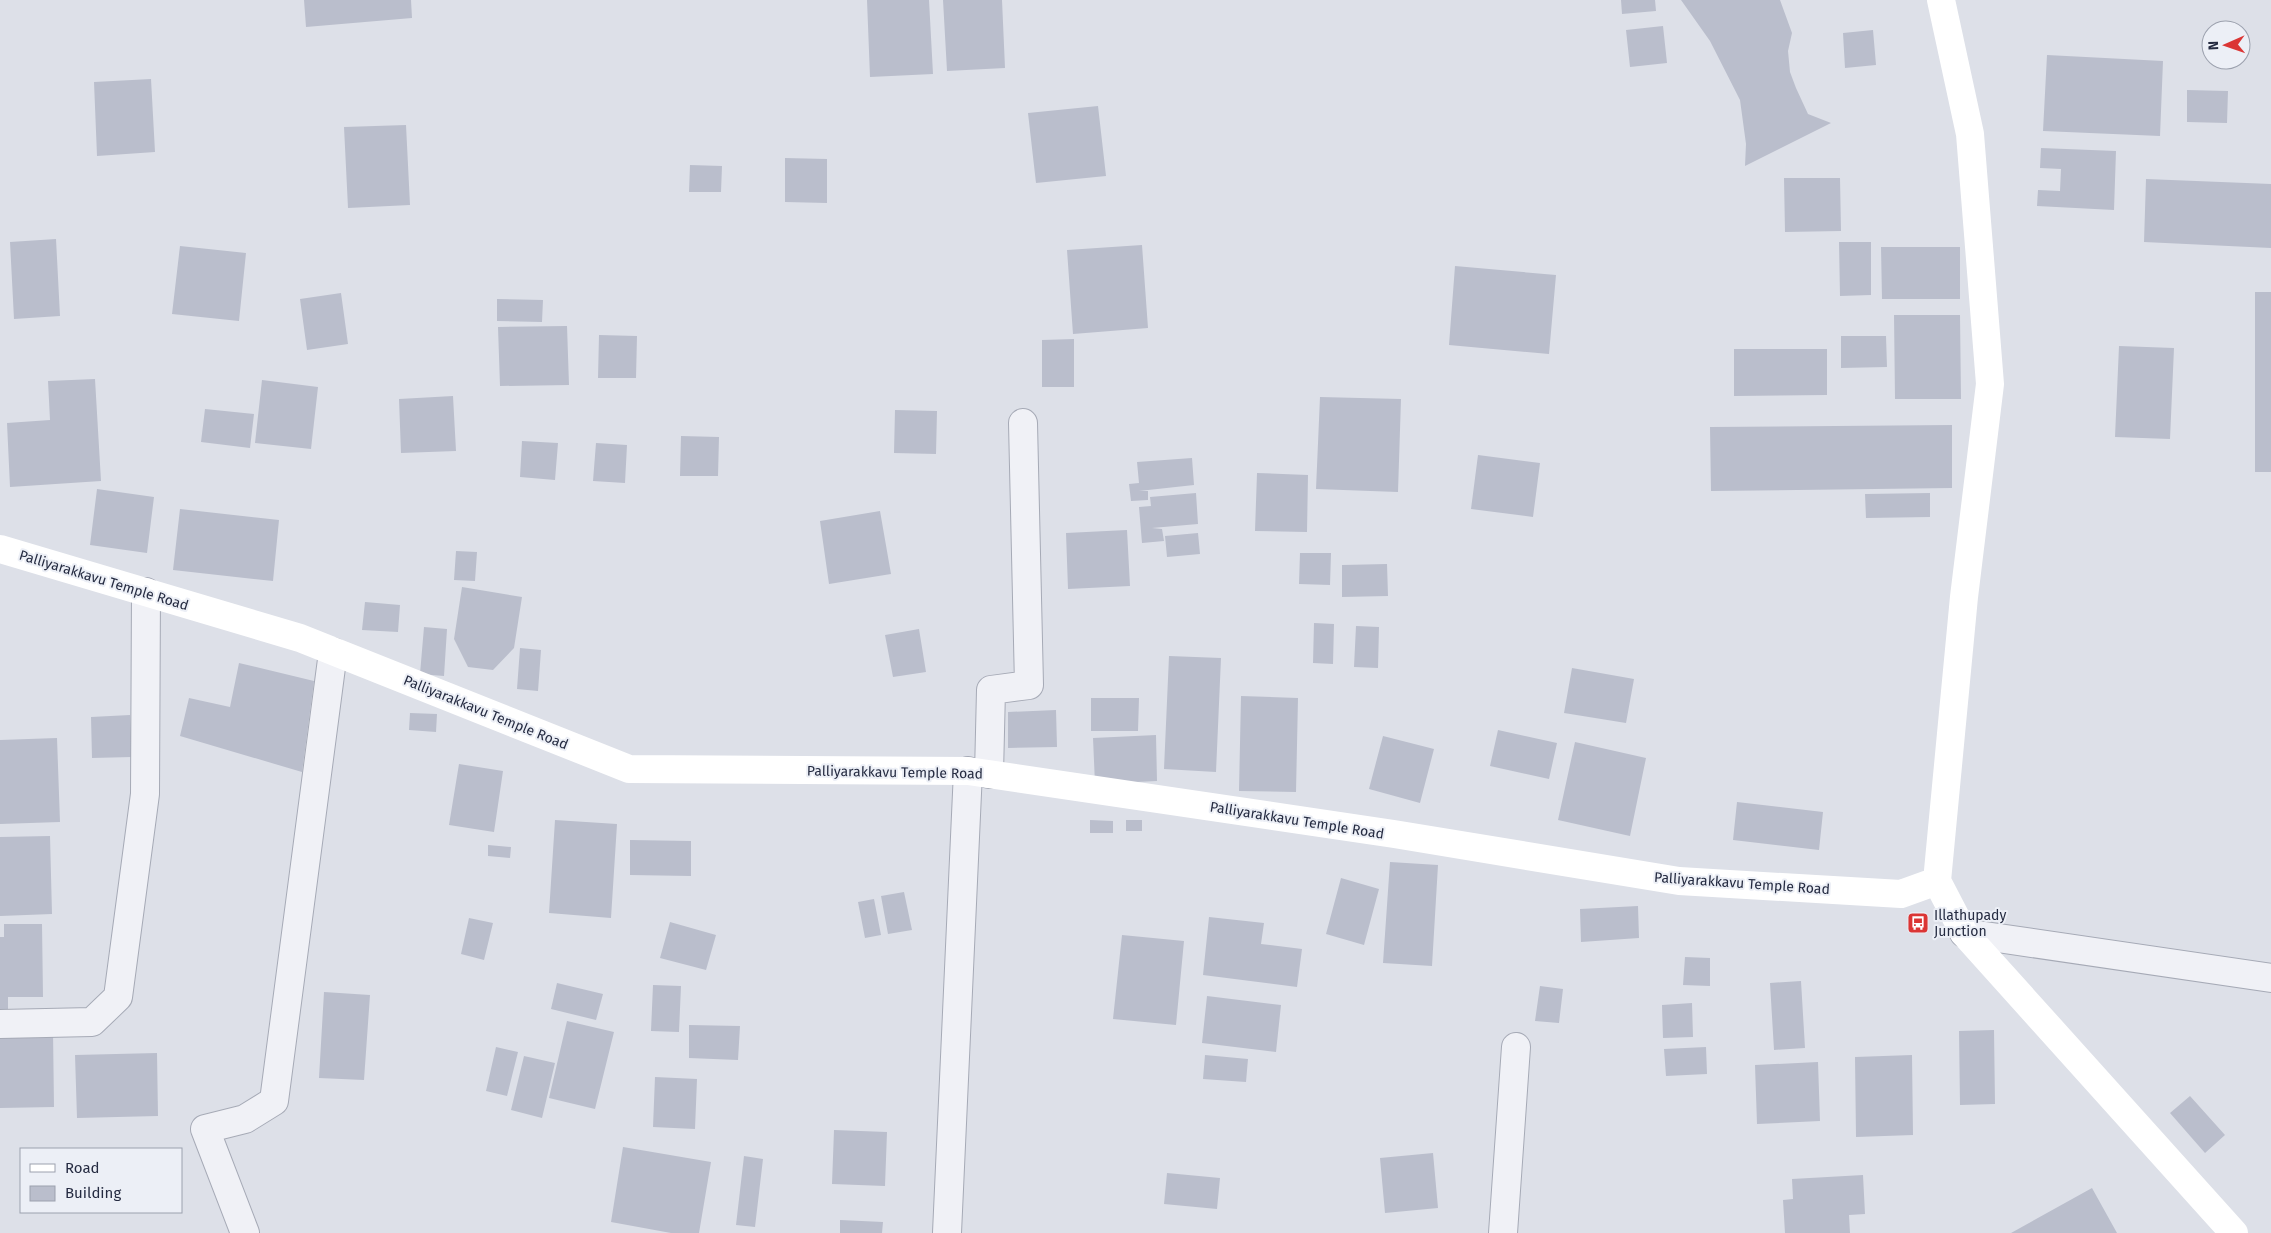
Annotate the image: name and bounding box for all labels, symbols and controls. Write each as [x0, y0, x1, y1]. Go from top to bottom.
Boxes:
north arrow [2201, 20, 2251, 70]
text: N [2205, 40, 2222, 50]
street label: Palliyarakkavu Temple Road [17, 547, 191, 614]
street label: Palliyarakkavu Temple Road [401, 672, 571, 753]
street label: Palliyarakkavu Temple Road [807, 762, 983, 783]
street label: Palliyarakkavu Temple Road [1209, 798, 1385, 843]
street label: Palliyarakkavu Temple Road [1654, 869, 1830, 898]
place label: Illathupady Junction [1934, 907, 2006, 940]
bus stop icon: Illathupady Junction [1906, 911, 1930, 935]
legend [20, 1148, 182, 1213]
text: Road [65, 1159, 100, 1177]
text: Building [65, 1184, 121, 1202]

